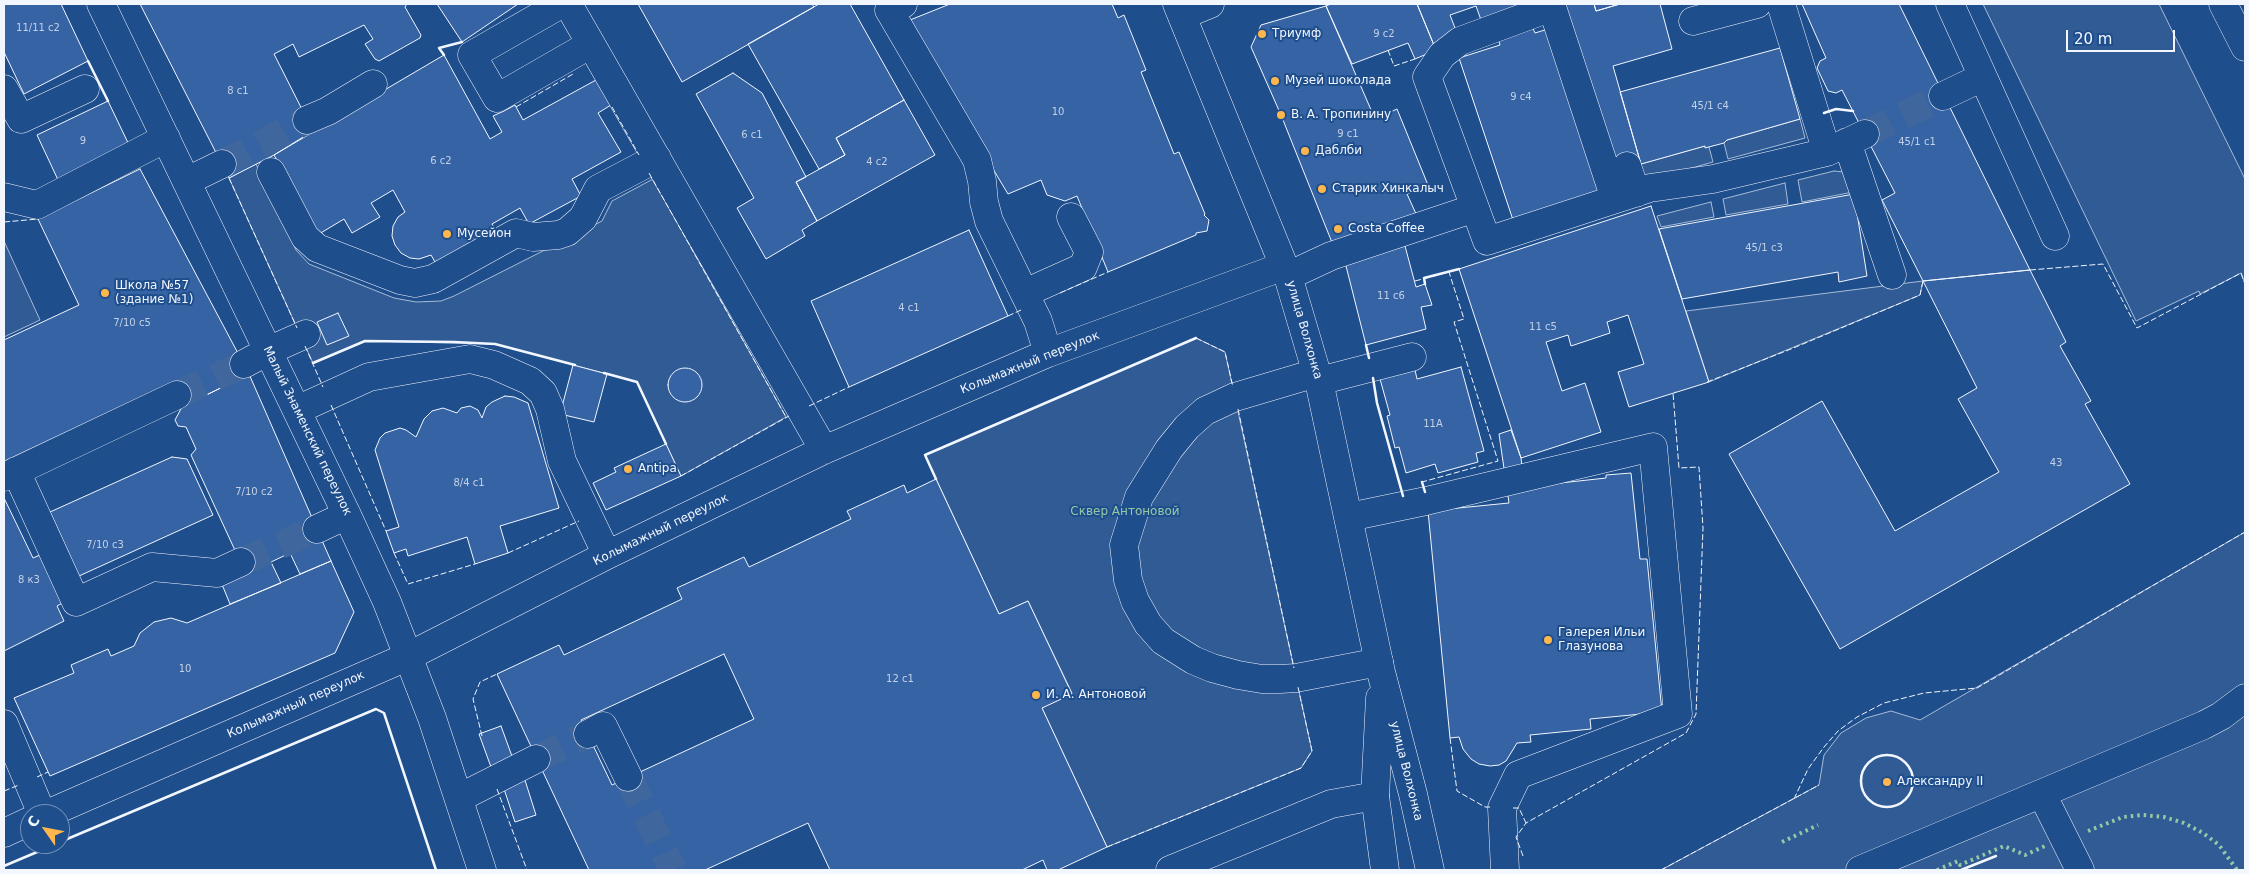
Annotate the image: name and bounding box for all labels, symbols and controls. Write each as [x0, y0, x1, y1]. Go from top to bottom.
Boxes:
scale bar [2069, 20, 2178, 52]
house number: 11/11 с2 [16, 22, 60, 34]
place label: Триумф [1272, 27, 1321, 41]
marker: Триумф [1256, 28, 1268, 40]
house number: 9 с2 [1373, 28, 1395, 40]
text: 20 m [2074, 30, 2112, 48]
place label: Музей шоколада [1285, 74, 1391, 88]
marker: Музей шоколада [1269, 75, 1281, 87]
house number: 8 с1 [227, 85, 249, 97]
house number: 9 с4 [1510, 91, 1532, 103]
house number: 45/1 с4 [1691, 100, 1729, 112]
house number: 10 [1052, 106, 1064, 118]
place label: В. А. Тропинину [1291, 108, 1391, 122]
marker: В. А. Тропинину [1275, 109, 1287, 121]
house number: 9 с1 [1337, 128, 1359, 140]
house number: 6 с1 [741, 129, 763, 141]
house number: 9 [80, 135, 86, 147]
house number: 45/1 с1 [1898, 136, 1936, 148]
place label: Даблби [1315, 144, 1362, 158]
marker: Даблби [1299, 145, 1311, 157]
house number: 6 с2 [430, 155, 452, 167]
house number: 4 с2 [866, 156, 888, 168]
place label: Старик Хинкалыч [1332, 182, 1444, 196]
marker: Старик Хинкалыч [1316, 183, 1328, 195]
place label: Costa Coffee [1348, 222, 1425, 236]
marker: Costa Coffee [1332, 223, 1344, 235]
place label: Мусейон [457, 227, 511, 241]
marker: Мусейон [441, 228, 453, 240]
house number: 45/1 с3 [1745, 242, 1783, 254]
place label: Школа №57 (здание №1) [115, 279, 193, 307]
street label: улица Волхонка [1283, 279, 1325, 381]
marker: Школа №57 (здание №1) [99, 287, 111, 299]
house number: 11 с6 [1377, 290, 1405, 302]
house number: 4 с1 [898, 302, 920, 314]
house number: 7/10 с5 [113, 317, 151, 329]
house number: 11 с5 [1529, 321, 1557, 333]
street label: Колымажный переулок [958, 328, 1102, 398]
street label: Малый Знаменский переулок [260, 344, 354, 518]
house number: 11А [1423, 418, 1443, 430]
house number: 43 [2050, 457, 2062, 469]
place label: Antipa [638, 462, 677, 476]
marker: Antipa [622, 463, 634, 475]
house number: 8/4 с1 [453, 477, 485, 489]
house number: 7/10 с2 [235, 486, 273, 498]
street label: Колымажный переулок [591, 491, 731, 569]
park label: Сквер Антоновой [1070, 505, 1180, 519]
house number: 7/10 с3 [86, 539, 124, 551]
house number: 8 к3 [18, 574, 40, 586]
place label: Галерея Ильи Глазунова [1558, 626, 1645, 654]
marker: Галерея Ильи Глазунова [1542, 634, 1554, 646]
house number: 10 [179, 663, 191, 675]
street label: Колымажный переулок [225, 668, 367, 742]
house number: 12 с1 [886, 673, 914, 685]
place label: И. А. Антоновой [1046, 688, 1146, 702]
marker: И. А. Антоновой [1030, 689, 1042, 701]
street label: улица Волхонка [1387, 720, 1425, 822]
place label: Александру II [1897, 775, 1983, 789]
marker: Александру II [1881, 776, 1893, 788]
north arrow [20, 804, 70, 854]
text: С [24, 813, 43, 830]

